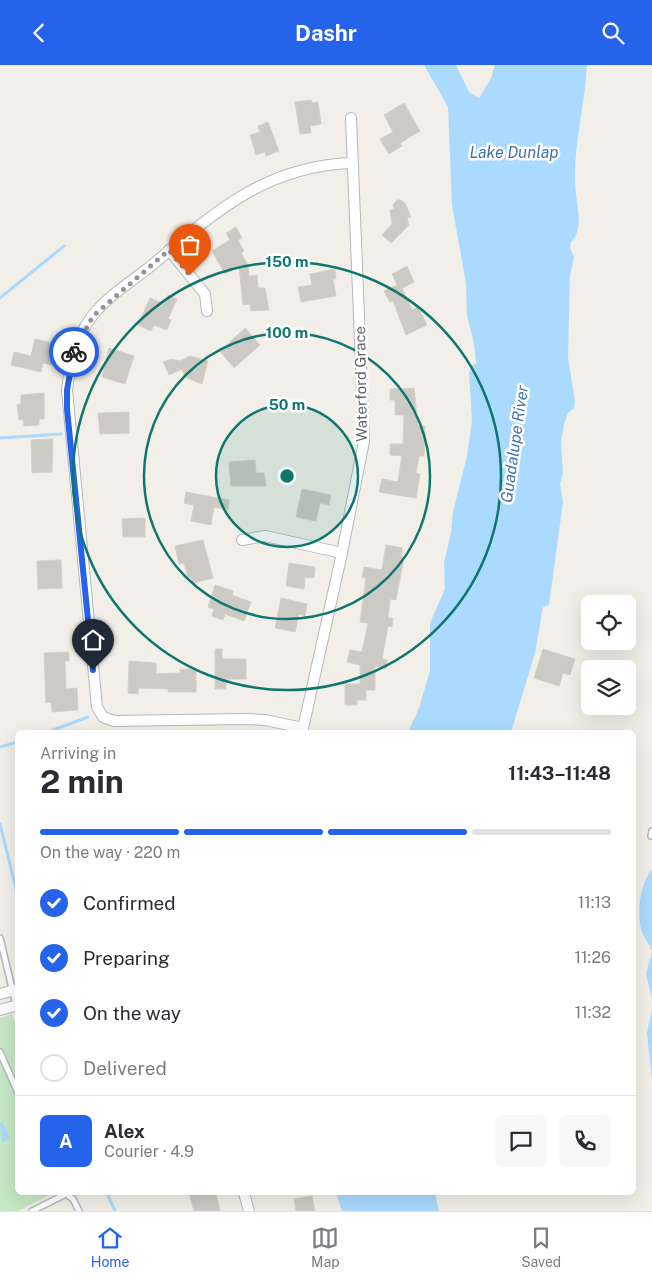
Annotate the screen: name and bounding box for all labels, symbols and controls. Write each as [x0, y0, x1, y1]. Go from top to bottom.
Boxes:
icon: back [25, 19, 53, 47]
icon: search [599, 19, 627, 47]
text: Dashr [295, 20, 357, 46]
water label: Lake Dunlap [469, 143, 559, 162]
pin [169, 224, 211, 275]
icon: bag [176, 231, 204, 259]
text: 150 m [265, 253, 309, 270]
text: 100 m [266, 324, 308, 341]
street label: Waterford Grace [351, 326, 370, 442]
courier [49, 327, 99, 377]
icon: bike [60, 338, 88, 366]
water label: Guadalupe River [497, 383, 532, 504]
text: 50 m [269, 396, 305, 413]
centre of rings [278, 467, 296, 485]
map controls [581, 595, 636, 715]
button: locate [581, 595, 636, 650]
pin [72, 619, 114, 670]
icon: home [79, 626, 107, 654]
button: layers [581, 660, 636, 715]
text: Arriving in [40, 744, 116, 763]
text: 11:43–11:48 [508, 762, 611, 784]
text: 2 min [40, 763, 124, 800]
text: On the way · 220 m [40, 843, 180, 862]
icon: check [40, 889, 68, 917]
text: Confirmed [83, 892, 176, 914]
text: 11:13 [578, 893, 611, 912]
icon: check [40, 944, 68, 972]
text: Preparing [83, 947, 170, 969]
text: 11:26 [575, 948, 611, 967]
icon: check [40, 999, 68, 1027]
text: On the way [83, 1002, 181, 1024]
text: 11:32 [575, 1003, 611, 1022]
text: Delivered [83, 1057, 167, 1079]
button: chat [495, 1115, 547, 1167]
button: phone [559, 1115, 611, 1167]
text: Alex [104, 1120, 145, 1142]
text: A [59, 1130, 73, 1152]
text: Courier · 4.9 [104, 1142, 194, 1161]
tab: Home [91, 1224, 129, 1270]
tab: Map [311, 1224, 339, 1270]
tab: Saved [521, 1224, 561, 1270]

